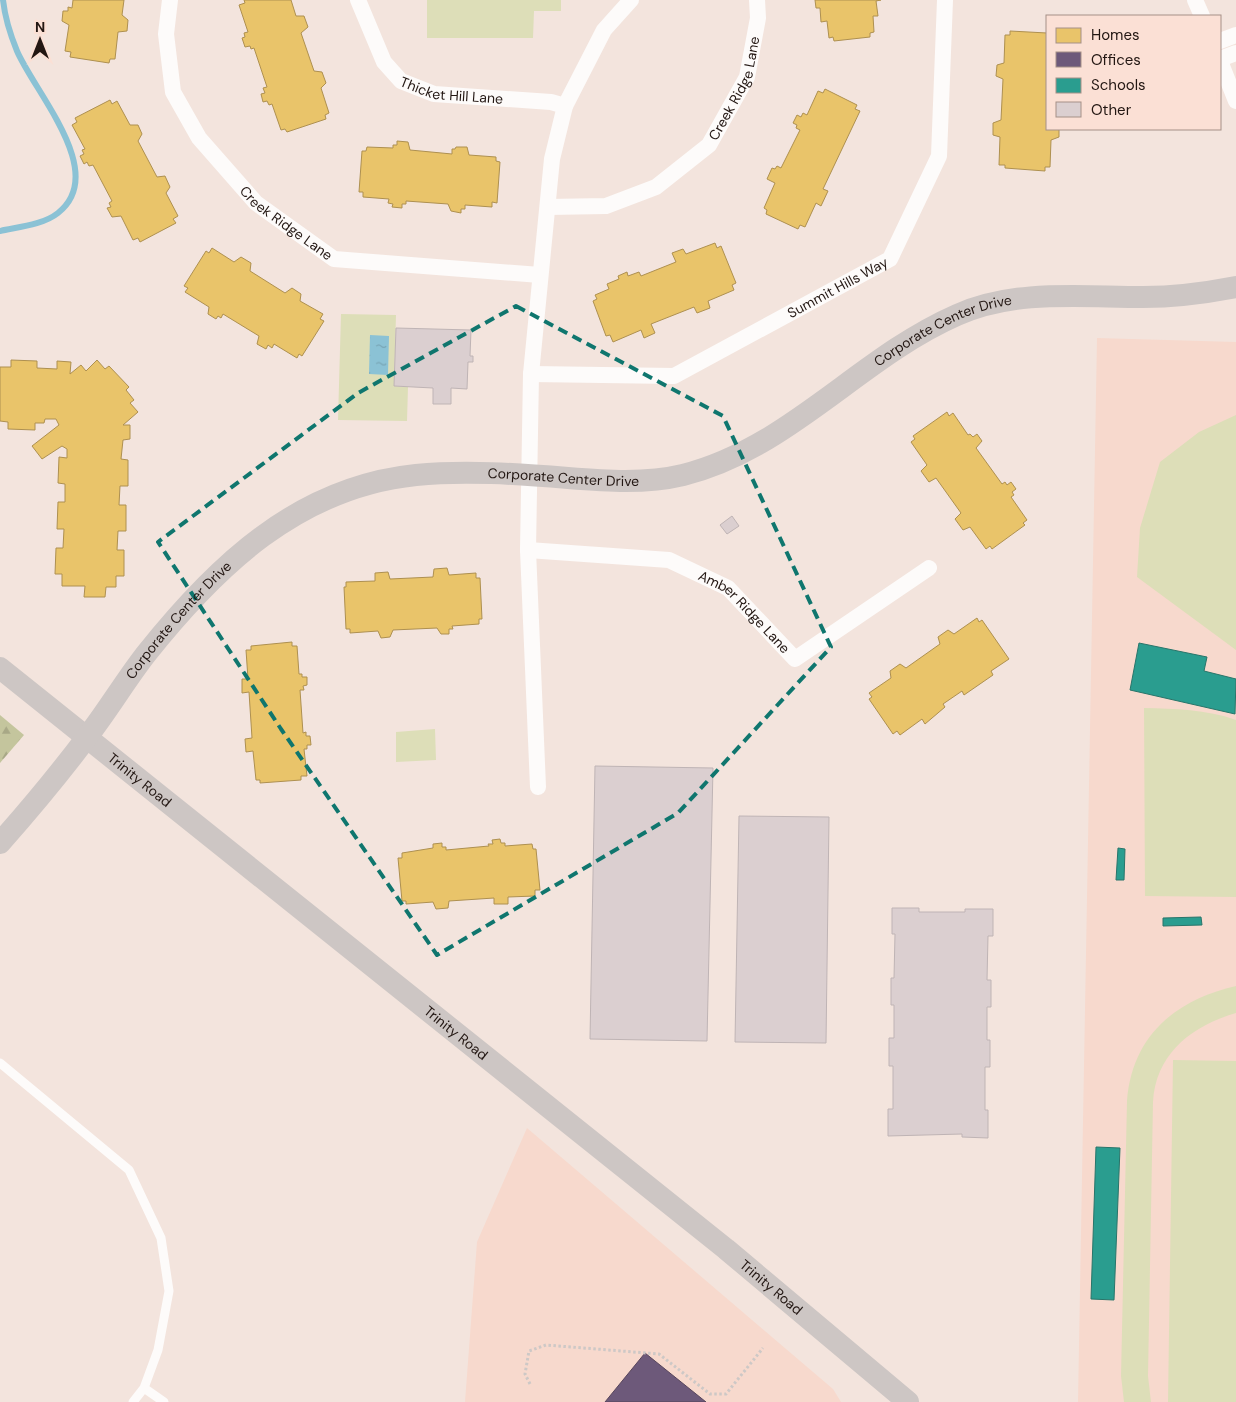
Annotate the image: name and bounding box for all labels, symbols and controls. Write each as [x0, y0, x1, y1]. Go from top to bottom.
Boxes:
north arrow [15, 15, 65, 65]
legend [1046, 15, 1221, 130]
text: N [35, 18, 45, 36]
text: Homes [1091, 25, 1140, 45]
street label: Creek Ridge Lane [704, 35, 763, 144]
text: Offices [1091, 50, 1141, 70]
street label: Thicket Hill Lane [398, 73, 504, 108]
text: Schools [1091, 75, 1146, 95]
text: Other [1091, 100, 1132, 120]
street label: Creek Ridge Lane [236, 182, 336, 264]
street label: Summit Hills Way [784, 253, 891, 322]
street label: Corporate Center Drive [870, 291, 1013, 370]
street label: Corporate Center Drive [487, 464, 639, 490]
street label: Corporate Center Drive [122, 557, 235, 682]
street label: Amber Ridge Lane [695, 566, 794, 657]
street label: Trinity Road [104, 749, 175, 811]
street label: Trinity Road [420, 1002, 492, 1064]
street label: Trinity Road [736, 1255, 806, 1319]

